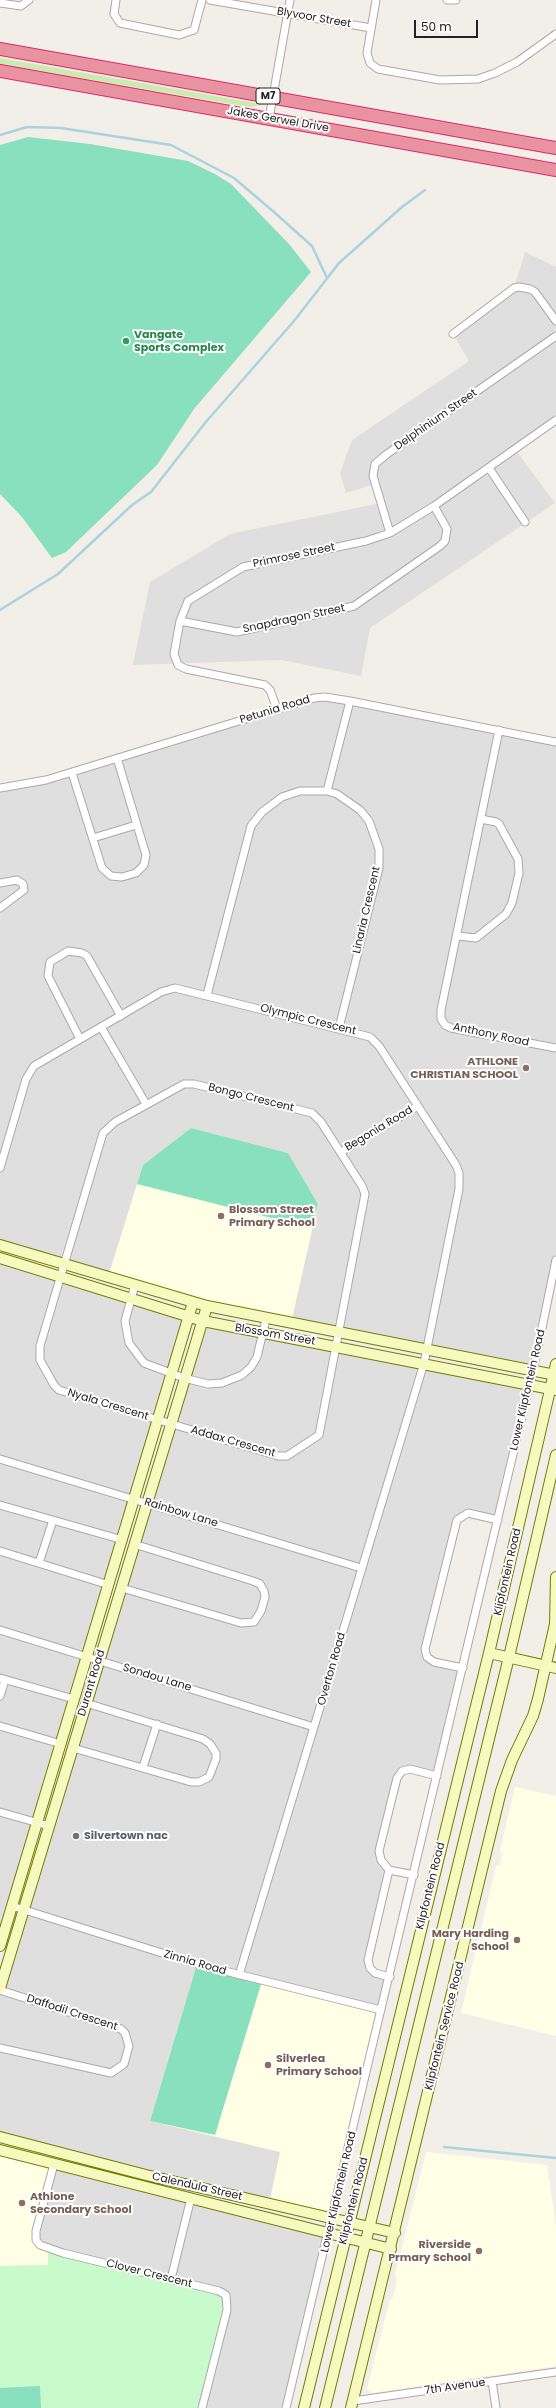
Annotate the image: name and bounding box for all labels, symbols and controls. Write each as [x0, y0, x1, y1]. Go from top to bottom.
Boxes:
street label: Blyvoor Street [276, 5, 352, 31]
scale bar [416, 12, 480, 38]
text: 50 m [421, 18, 452, 35]
road number: M7 [256, 88, 280, 104]
street label: Jakes Gerwel Drive [226, 105, 330, 135]
place label: Vangate Sports Complex [134, 328, 224, 354]
marker: Vangate Sports Complex [121, 336, 131, 346]
street label: Delphinium Street [392, 387, 480, 453]
street label: Primrose Street [252, 541, 336, 571]
street label: Snapdragon Street [242, 602, 346, 636]
street label: Petunia Road [238, 693, 312, 727]
street label: Linaria Crescent [351, 865, 383, 955]
street label: Olympic Crescent [259, 1002, 357, 1038]
street label: Anthony Road [452, 1021, 530, 1049]
place label: ATHLONE CHRISTIAN SCHOOL [410, 1055, 518, 1081]
marker: ATHLONE CHRISTIAN SCHOOL [521, 1063, 531, 1073]
street label: Bongo Crescent [207, 1081, 295, 1115]
street label: Begonia Road [343, 1104, 415, 1154]
place label: Blossom Street Primary School [229, 1203, 315, 1229]
marker: Blossom Street Primary School [216, 1211, 226, 1221]
street label: Blossom Street [234, 1321, 316, 1349]
street label: Lower Klipfontein Road [508, 1328, 548, 1452]
street label: Nyala Crescent [66, 1386, 150, 1424]
street label: Addax Crescent [189, 1424, 277, 1460]
street label: Rainbow Lane [143, 1496, 219, 1530]
street label: Klipfontein Road [492, 1527, 524, 1617]
street label: Overton Road [315, 1631, 349, 1707]
street label: Durant Road [76, 1648, 108, 1718]
street label: Sondou Lane [121, 1661, 193, 1695]
place label: Silvertown nac [84, 1829, 168, 1843]
marker: Silvertown nac [71, 1831, 81, 1841]
street label: Klipfontein Road [414, 1841, 448, 1931]
place label: Mary Harding School [432, 1927, 509, 1953]
marker: Mary Harding School [512, 1935, 522, 1945]
street label: Zinnia Road [162, 1948, 228, 1978]
street label: Klipfontein Service Road [423, 1960, 467, 2092]
street label: Daffodil Crescent [25, 1992, 119, 2034]
place label: Silverlea Primary School [276, 2052, 362, 2078]
marker: Silverlea Primary School [263, 2060, 273, 2070]
street label: Lower Klipfontein Road [319, 2130, 359, 2254]
street label: Klipfontein Road [337, 2156, 371, 2246]
street label: Calendula Street [151, 2170, 243, 2204]
place label: Athlone Secondary School [30, 2190, 132, 2216]
marker: Athlone Secondary School [17, 2198, 27, 2208]
place label: Riverside Prmary School [388, 2238, 471, 2264]
marker: Riverside Prmary School [474, 2246, 484, 2256]
street label: Clover Crescent [105, 2257, 193, 2291]
street label: 7th Avenue [424, 2376, 486, 2398]

